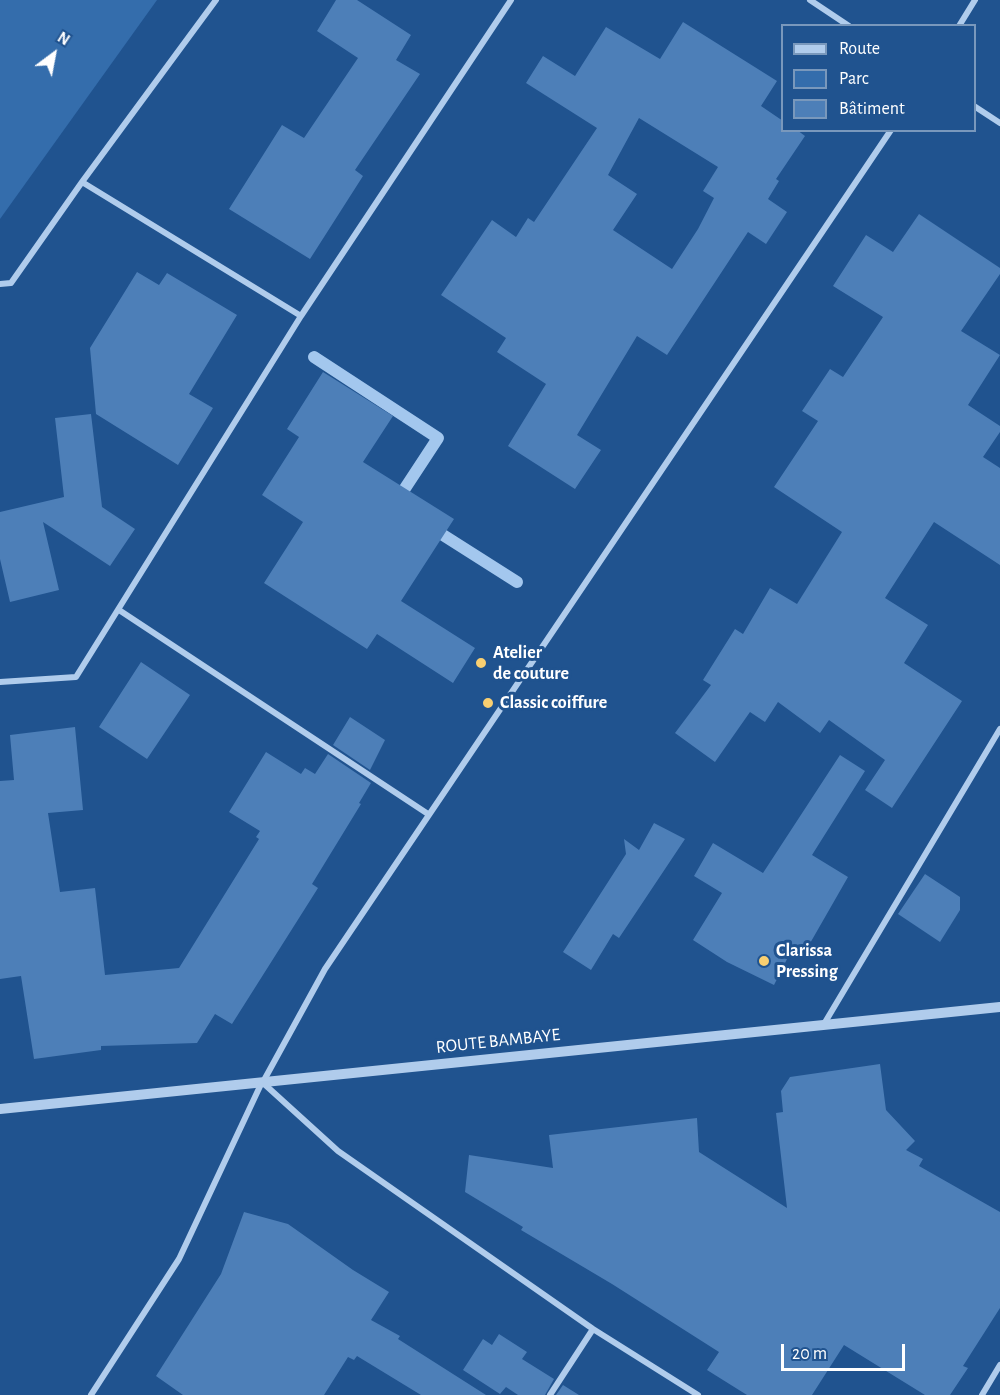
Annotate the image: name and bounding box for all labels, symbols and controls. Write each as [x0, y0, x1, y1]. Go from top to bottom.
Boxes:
north arrow [24, 24, 84, 84]
legend [781, 24, 976, 132]
text: N [55, 29, 72, 48]
text: Route [839, 40, 880, 58]
text: Parc [839, 70, 869, 88]
text: Bâtiment [839, 100, 905, 118]
place label: Atelier de couture [493, 642, 569, 684]
marker: Atelier de couture [474, 656, 488, 670]
place label: Classic coiffure [500, 692, 607, 714]
marker: Classic coiffure [481, 696, 495, 710]
place label: Clarissa Pressing [776, 940, 838, 982]
marker: Clarissa Pressing [757, 954, 771, 968]
street label: ROUTE BAMBAYE [435, 1024, 561, 1058]
scale bar [784, 1332, 908, 1370]
text: 20 m [792, 1345, 827, 1363]

